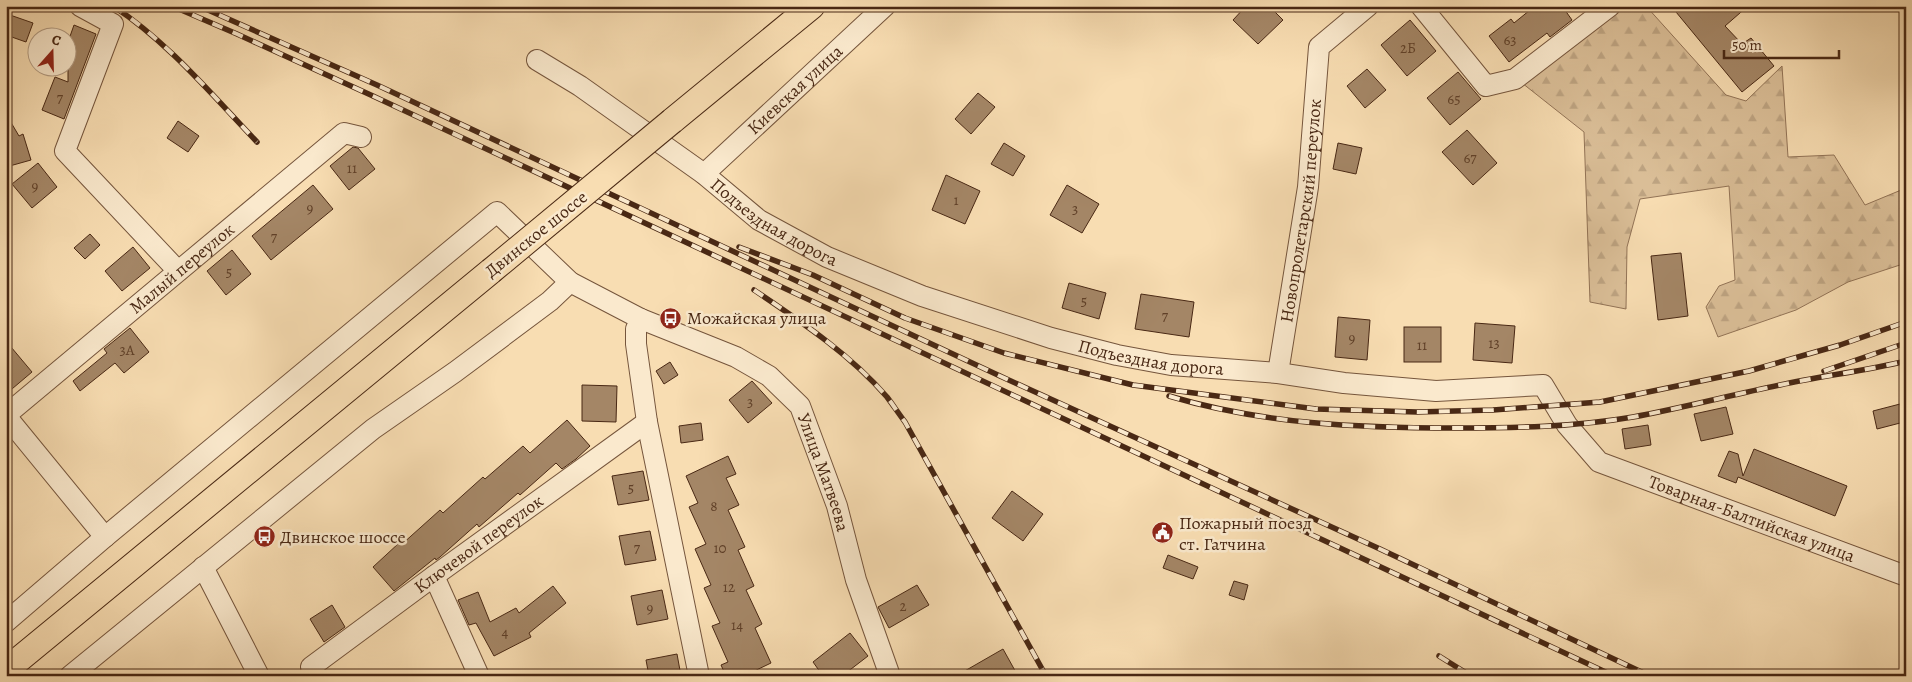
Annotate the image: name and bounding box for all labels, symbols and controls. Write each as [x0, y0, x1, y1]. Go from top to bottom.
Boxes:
north arrow [28, 28, 78, 78]
scale bar [1724, 28, 1840, 60]
text: С [49, 30, 64, 51]
house number: 63 [1503, 30, 1517, 50]
text: 50 m [1732, 35, 1762, 55]
house number: 2Б [1400, 38, 1416, 58]
street label: Киевская улица [742, 39, 848, 140]
house number: 7 [57, 88, 64, 108]
house number: 65 [1447, 89, 1461, 109]
street label: Новопролетарский переулок [1274, 98, 1327, 324]
house number: 67 [1463, 148, 1477, 168]
house number: 11 [347, 158, 357, 178]
street label: Подъездная дорога [705, 172, 842, 272]
house number: 9 [32, 176, 39, 196]
street label: Двинское шоссе [480, 185, 592, 283]
house number: 1 [953, 190, 959, 210]
house number: 9 [307, 198, 314, 218]
house number: 3 [1072, 199, 1078, 219]
street label: Малый переулок [124, 217, 240, 319]
house number: 7 [271, 227, 278, 247]
house number: 5 [226, 262, 232, 282]
house number: 5 [1081, 291, 1087, 311]
bus stop icon: Можайская улица [659, 306, 683, 330]
place label: Можайская улица [687, 306, 827, 330]
house number: 7 [1162, 306, 1169, 326]
house number: 9 [1349, 328, 1356, 348]
street label: Подъездная дорога [1076, 333, 1225, 381]
house number: 13 [1488, 333, 1500, 353]
house number: 11 [1417, 335, 1427, 355]
house number: 3А [119, 340, 135, 360]
house number: 3 [747, 392, 753, 412]
street label: Улица Матвеева [792, 410, 855, 535]
street label: Товарная-Балтийская улица [1645, 469, 1859, 568]
house number: 5 [628, 478, 634, 498]
street label: Ключевой переулок [409, 489, 548, 599]
house number: 8 [710, 496, 718, 516]
place label: Пожарный поезд ст. Гатчина [1179, 511, 1312, 556]
public building icon: Пожарный поезд ст. Гатчина [1151, 521, 1175, 545]
bus stop icon: Двинское шоссе [252, 525, 276, 549]
place label: Двинское шоссе [280, 525, 406, 549]
house number: 7 [634, 538, 641, 558]
house number: 10 [713, 538, 727, 558]
house number: 12 [723, 577, 735, 597]
house number: 2 [899, 596, 907, 616]
house number: 9 [647, 598, 654, 618]
house number: 14 [731, 615, 743, 635]
house number: 4 [502, 622, 509, 642]

